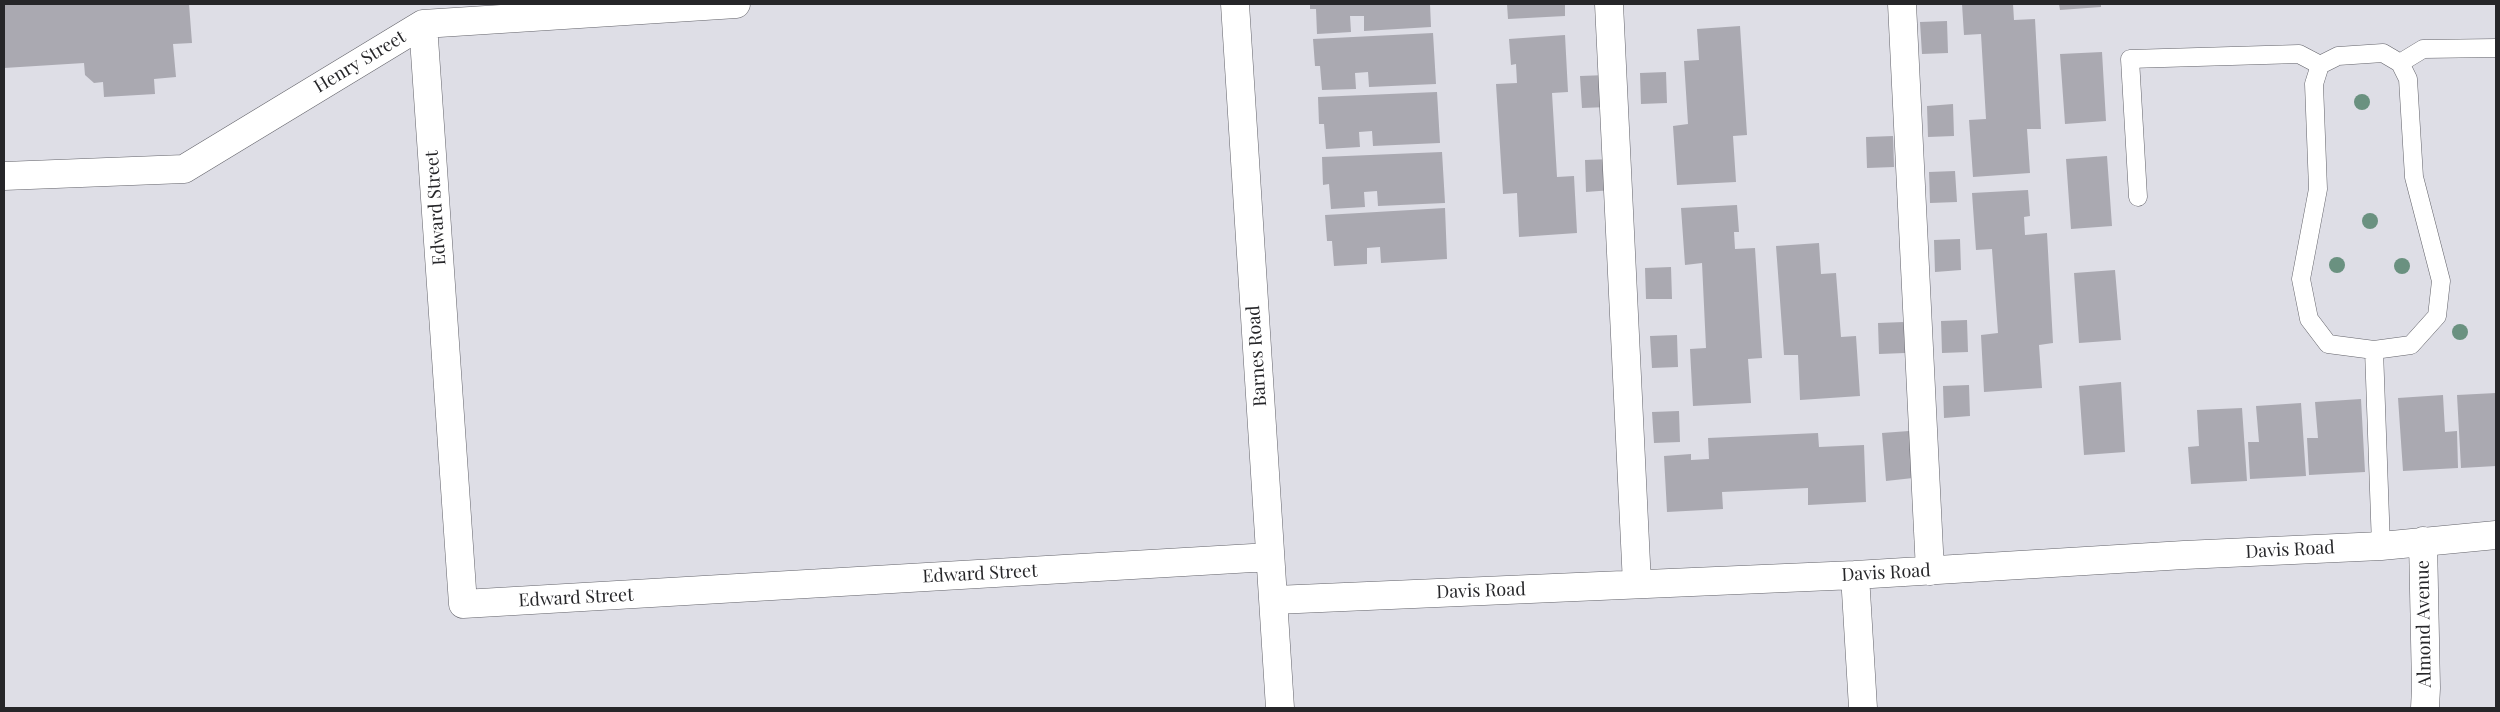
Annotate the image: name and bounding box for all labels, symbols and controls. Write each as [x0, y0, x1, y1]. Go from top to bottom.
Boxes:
street label: Henry Street [310, 26, 410, 98]
street label: Edward Street [421, 150, 451, 266]
street label: Barnes Road [1243, 305, 1271, 407]
street label: Davis Road [2245, 537, 2335, 563]
street label: Edward Street [922, 560, 1038, 588]
street label: Davis Road [1841, 560, 1931, 586]
street label: Almond Avenue [2412, 560, 2436, 688]
street label: Davis Road [1436, 579, 1526, 603]
street label: Edward Street [518, 584, 634, 612]

